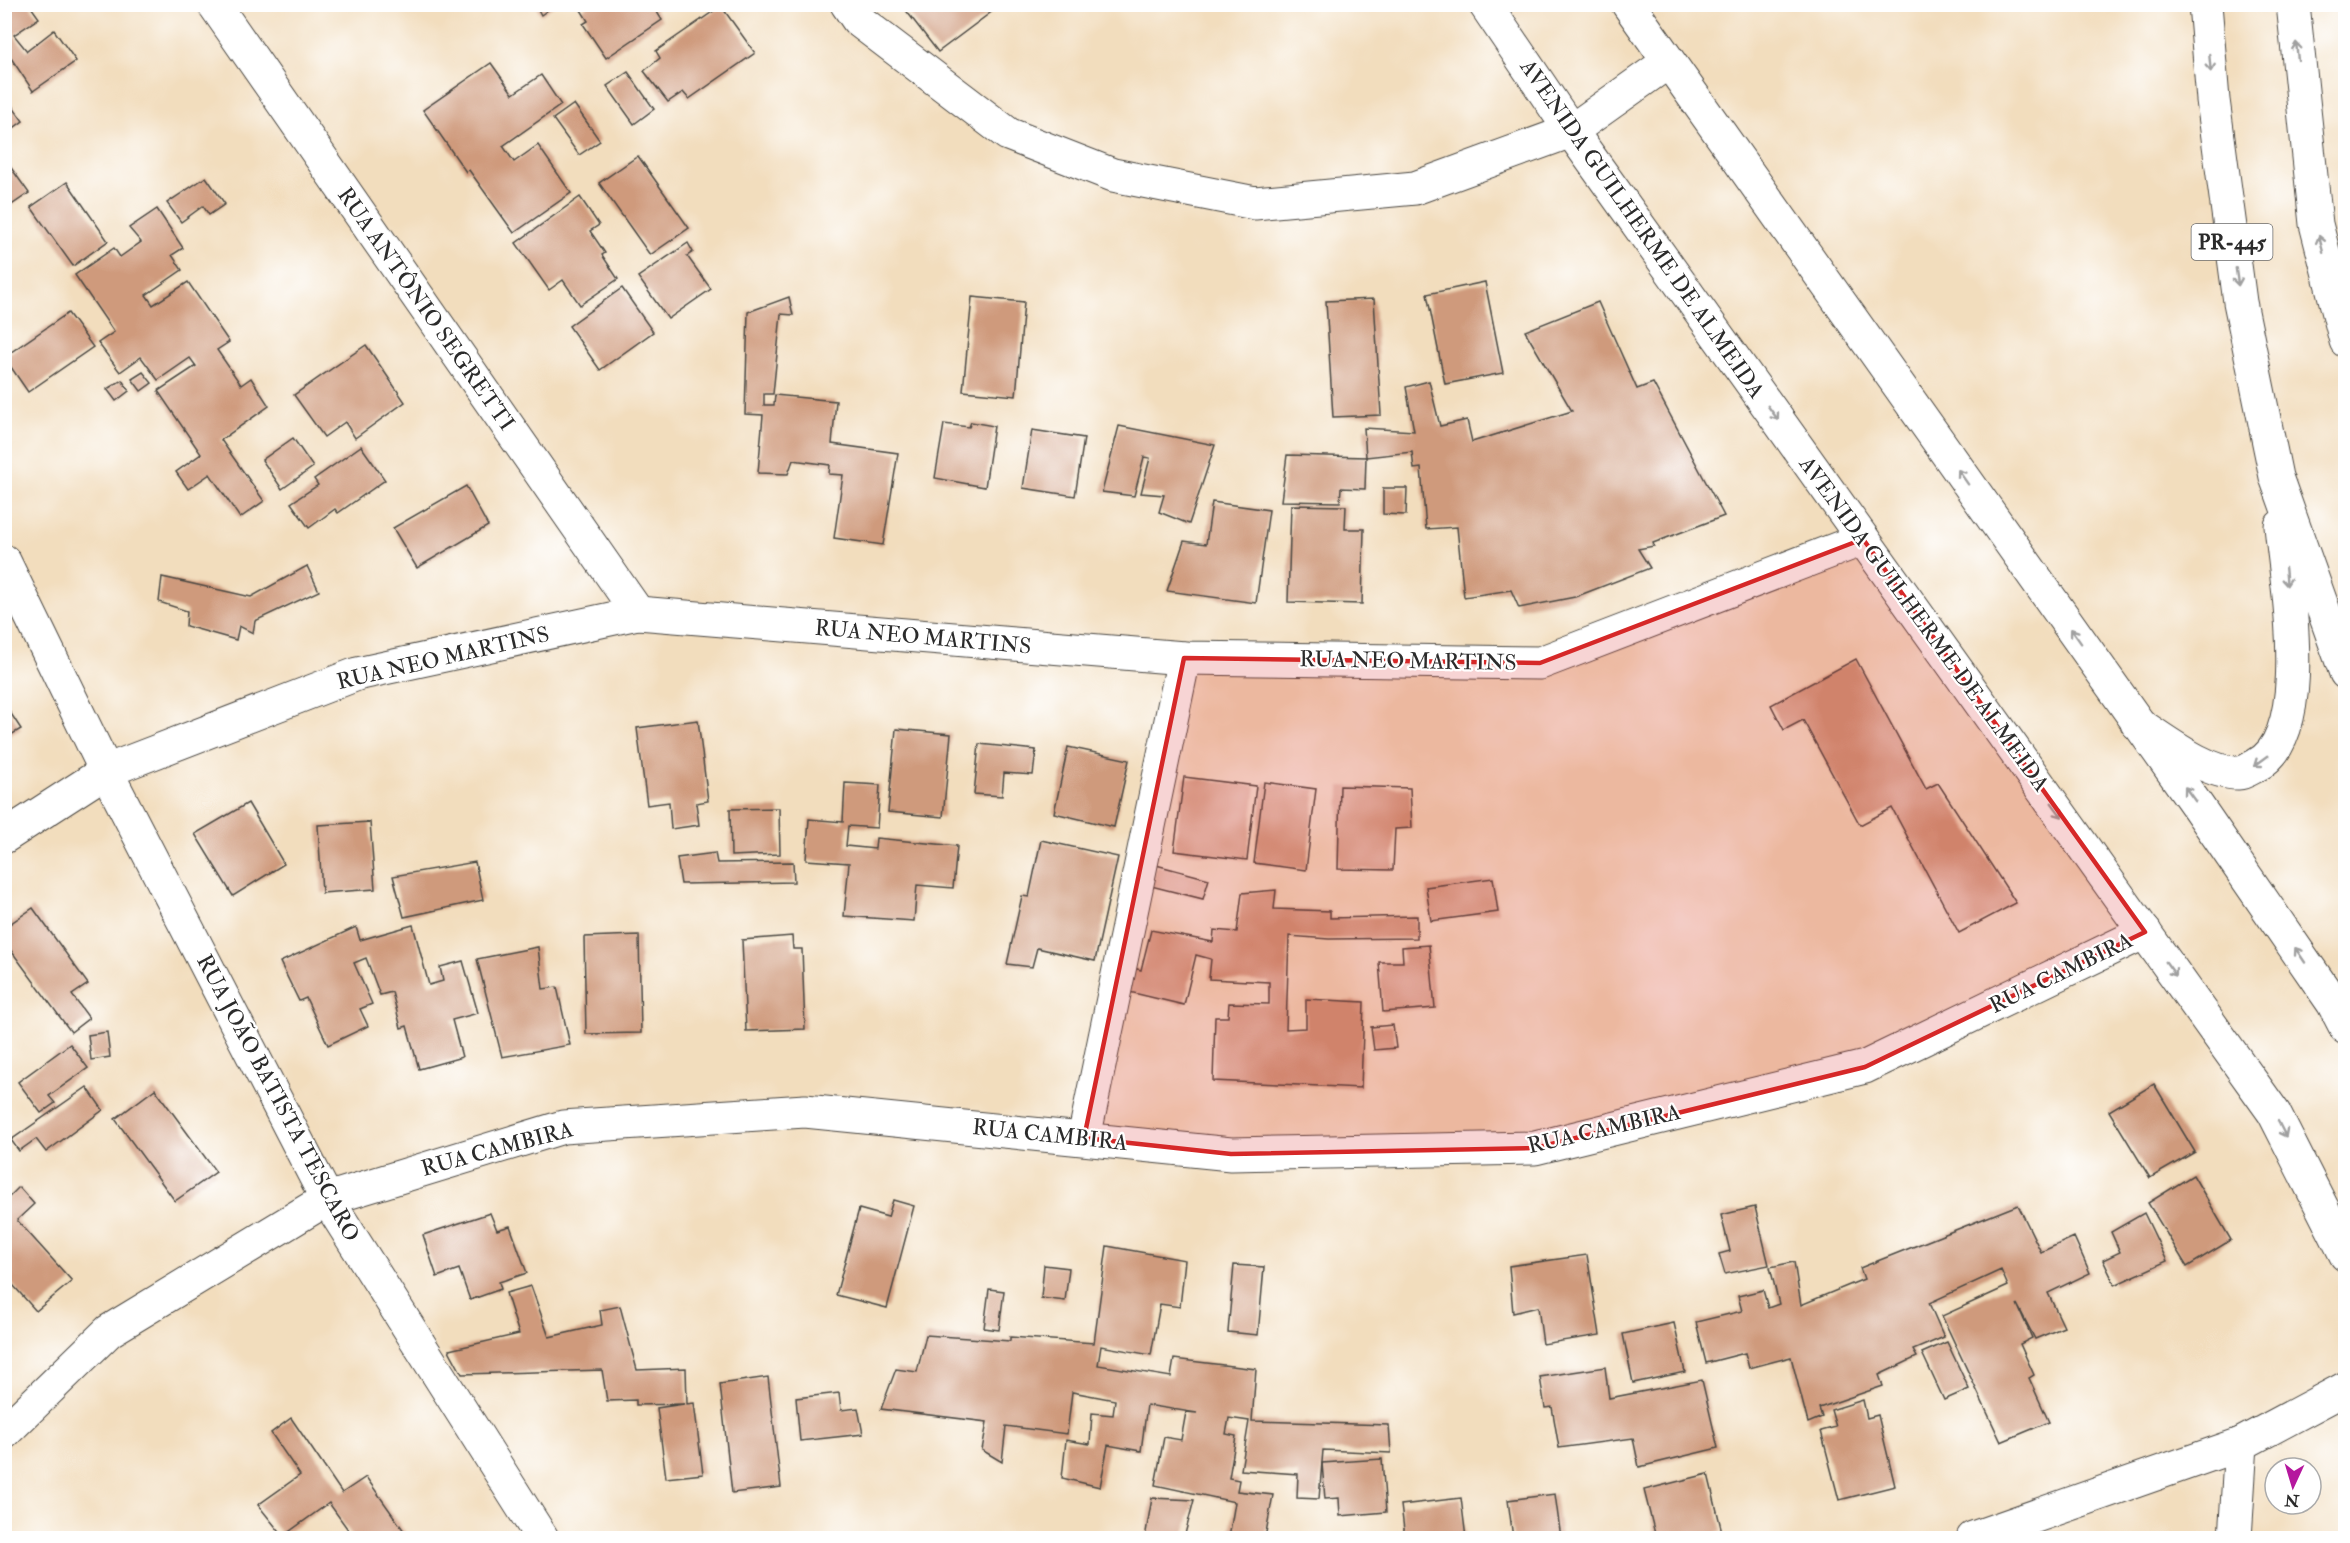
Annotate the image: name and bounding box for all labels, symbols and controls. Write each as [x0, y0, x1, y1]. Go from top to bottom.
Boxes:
one-way arrow [2291, 41, 2302, 61]
one-way arrow [2205, 52, 2216, 72]
street label: AVENIDA GUILHERME DE ALMEIDA [1513, 53, 1770, 404]
street label: RUA ANTÔNIO SEGRETTI [331, 181, 522, 436]
road number: PR-445 [2192, 224, 2272, 260]
one-way arrow [2314, 235, 2326, 254]
one-way arrow [2231, 267, 2242, 286]
one-way arrow [1766, 404, 1779, 420]
street label: AVENIDA GUILHERME DE ALMEIDA [1792, 450, 2055, 797]
one-way arrow [1957, 470, 1969, 486]
one-way arrow [2281, 566, 2292, 586]
street label: RUA NEO MARTINS [814, 614, 1032, 660]
street label: RUA NEO MARTINS [334, 620, 552, 696]
one-way arrow [2069, 629, 2082, 645]
street label: RUA NEO MARTINS [1299, 645, 1517, 677]
one-way arrow [2253, 755, 2269, 767]
one-way arrow [2183, 787, 2196, 803]
one-way arrow [2051, 802, 2063, 818]
street label: RUA CAMBIRA [1985, 926, 2137, 1020]
one-way arrow [2294, 947, 2306, 964]
street label: RUA JOÃO BATISTA TESCARO [190, 949, 367, 1246]
one-way arrow [2165, 960, 2177, 976]
street label: RUA CAMBIRA [1525, 1098, 1683, 1160]
street label: RUA CAMBIRA [971, 1113, 1129, 1157]
street label: RUA CAMBIRA [418, 1115, 576, 1183]
one-way arrow [2276, 1119, 2288, 1137]
north arrow [2263, 1456, 2323, 1516]
text: N [2284, 1489, 2301, 1511]

